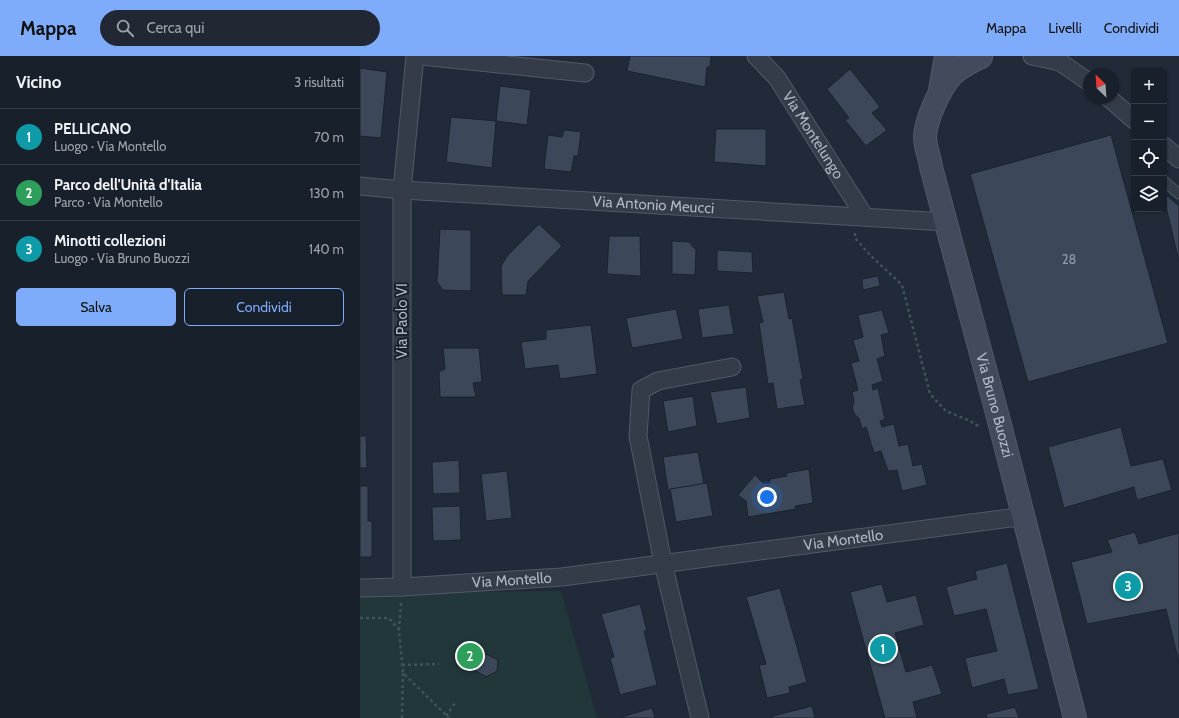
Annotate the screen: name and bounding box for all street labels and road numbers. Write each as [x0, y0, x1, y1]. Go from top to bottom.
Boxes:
street label: Via Montelungo [779, 88, 848, 182]
street label: Via Antonio Meucci [592, 192, 715, 217]
street label: Via Paolo VI [393, 283, 411, 359]
street label: Via Bruno Buozzi [972, 351, 1017, 459]
street label: Via Montello [802, 526, 884, 554]
street label: Via Montello [471, 569, 552, 592]

